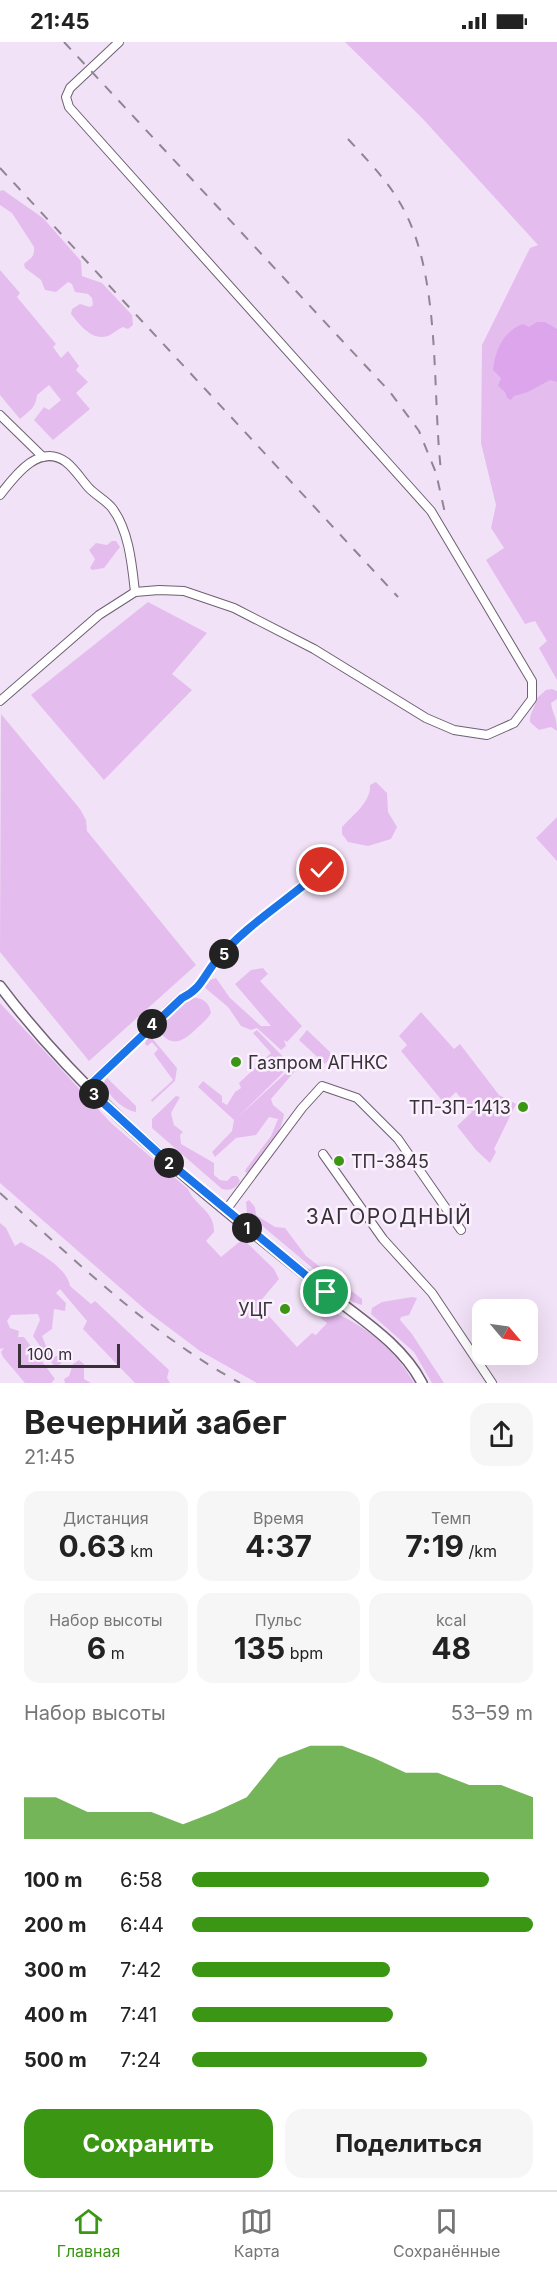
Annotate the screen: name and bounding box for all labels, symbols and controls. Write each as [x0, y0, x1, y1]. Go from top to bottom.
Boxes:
text: 21:45 [30, 8, 90, 34]
pin [296, 844, 347, 895]
icon: check [305, 853, 338, 886]
pin: 5 [209, 939, 239, 969]
text: 5 [219, 944, 229, 964]
pin: 4 [137, 1009, 167, 1039]
text: 4 [147, 1014, 157, 1034]
place label: Газпром АГНКС [248, 1052, 388, 1073]
marker: Газпром АГНКС [229, 1055, 243, 1069]
pin: 3 [79, 1079, 109, 1109]
text: 3 [89, 1084, 99, 1104]
place label: ТП-ЗП-1413 [409, 1097, 511, 1118]
marker: ТП-ЗП-1413 [516, 1100, 530, 1114]
pin: 2 [154, 1148, 184, 1178]
place label: ТП-3845 [351, 1151, 429, 1172]
text: 2 [164, 1153, 174, 1173]
marker: ТП-3845 [332, 1154, 346, 1168]
district label: ЗАГОРОДНЫЙ [306, 1203, 472, 1229]
pin: 1 [232, 1213, 262, 1243]
text: 1 [244, 1218, 250, 1238]
pin [300, 1266, 351, 1317]
icon: arrive [309, 1275, 342, 1308]
place label: УЦГ [238, 1299, 273, 1320]
north arrow [472, 1299, 538, 1365]
map controls [472, 1299, 538, 1365]
marker: УЦГ [278, 1302, 292, 1316]
scale bar [18, 1341, 120, 1368]
text: 100 m [27, 1344, 72, 1364]
text: Вечерний забег [24, 1402, 287, 1442]
button: share [470, 1403, 533, 1466]
text: 21:45 [24, 1445, 75, 1469]
text: Дистанция [63, 1508, 149, 1528]
text: Время [253, 1508, 304, 1528]
text: Темп [431, 1508, 471, 1528]
text: 0.63 [59, 1528, 126, 1564]
text: 4:37 [245, 1528, 312, 1564]
text: 7:19 [405, 1528, 464, 1564]
text: km [126, 1541, 153, 1561]
text: /km [464, 1541, 497, 1561]
text: Набор высоты [49, 1610, 162, 1630]
text: Пульс [255, 1610, 302, 1630]
text: kcal [436, 1610, 466, 1630]
text: 6 [87, 1630, 106, 1666]
text: 135 [234, 1630, 285, 1666]
text: 48 [431, 1630, 471, 1666]
text: m [106, 1643, 125, 1663]
text: bpm [285, 1643, 323, 1663]
text: Набор высоты [24, 1701, 166, 1725]
text: 53–59 m [451, 1701, 533, 1725]
text: 100 m [24, 1868, 83, 1892]
text: 6:58 [120, 1868, 163, 1892]
text: 200 m [24, 1913, 87, 1937]
text: 6:44 [120, 1913, 164, 1937]
text: 300 m [24, 1958, 87, 1982]
text: 7:42 [120, 1958, 162, 1982]
text: 400 m [24, 2003, 88, 2027]
text: 7:41 [120, 2003, 157, 2027]
text: 500 m [24, 2048, 87, 2072]
text: 7:24 [120, 2048, 161, 2072]
button: Сохранить [24, 2109, 273, 2178]
button: Поделиться [285, 2109, 533, 2178]
tab: Главная [57, 2205, 120, 2261]
tab: Карта [234, 2205, 280, 2261]
tab: Сохранённые [393, 2205, 500, 2261]

